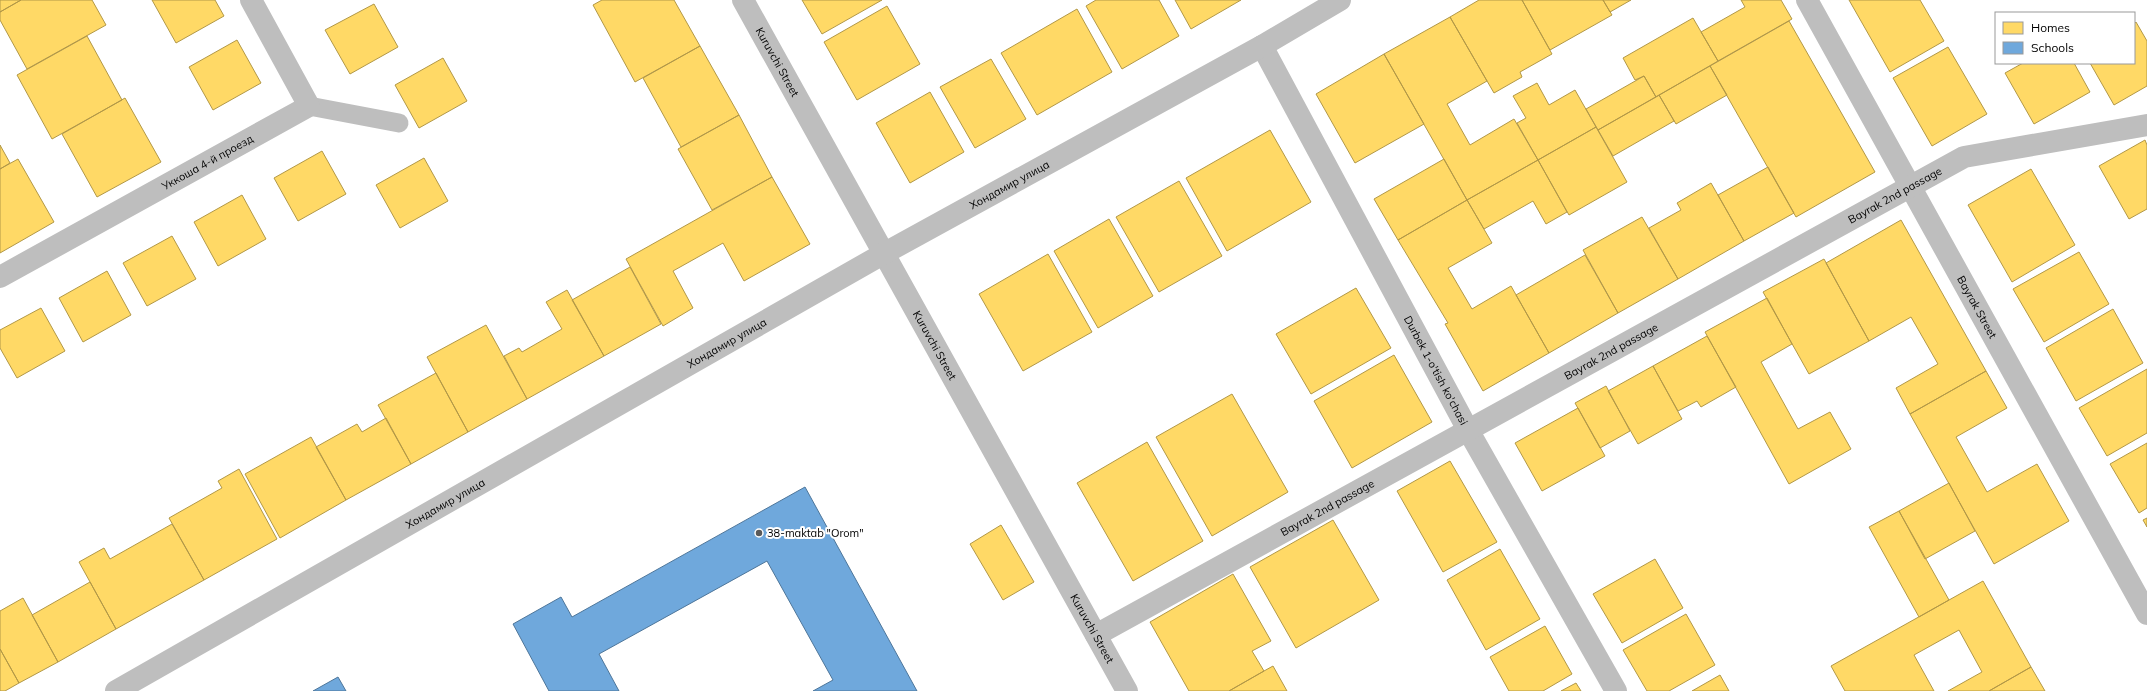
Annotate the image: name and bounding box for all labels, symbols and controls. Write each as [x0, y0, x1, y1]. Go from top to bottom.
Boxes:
legend [1995, 12, 2135, 64]
text: Homes [2031, 20, 2070, 35]
street label: Kuruvchi Street [753, 25, 802, 99]
text: Schools [2031, 40, 2074, 55]
street label: Уккоша 4-й проезд [158, 131, 256, 194]
street label: Хондамир улица [967, 157, 1052, 212]
street label: Bayrak 2nd passage [1846, 164, 1944, 227]
street label: Bayrak Street [1954, 273, 2000, 341]
street label: Kuruvchi Street [910, 308, 960, 383]
street label: Durbek 1-o'tish ko'chasi [1401, 313, 1471, 427]
street label: Хондамир улица [685, 315, 769, 371]
street label: Bayrak 2nd passage [1562, 320, 1660, 383]
street label: Хондамир улица [403, 475, 487, 532]
street label: Bayrak 2nd passage [1278, 476, 1377, 539]
place label: 38-maktab "Orom" [767, 526, 864, 540]
marker: 38-maktab "Orom" [754, 528, 764, 538]
street label: Kuruvchi Street [1067, 591, 1117, 666]

